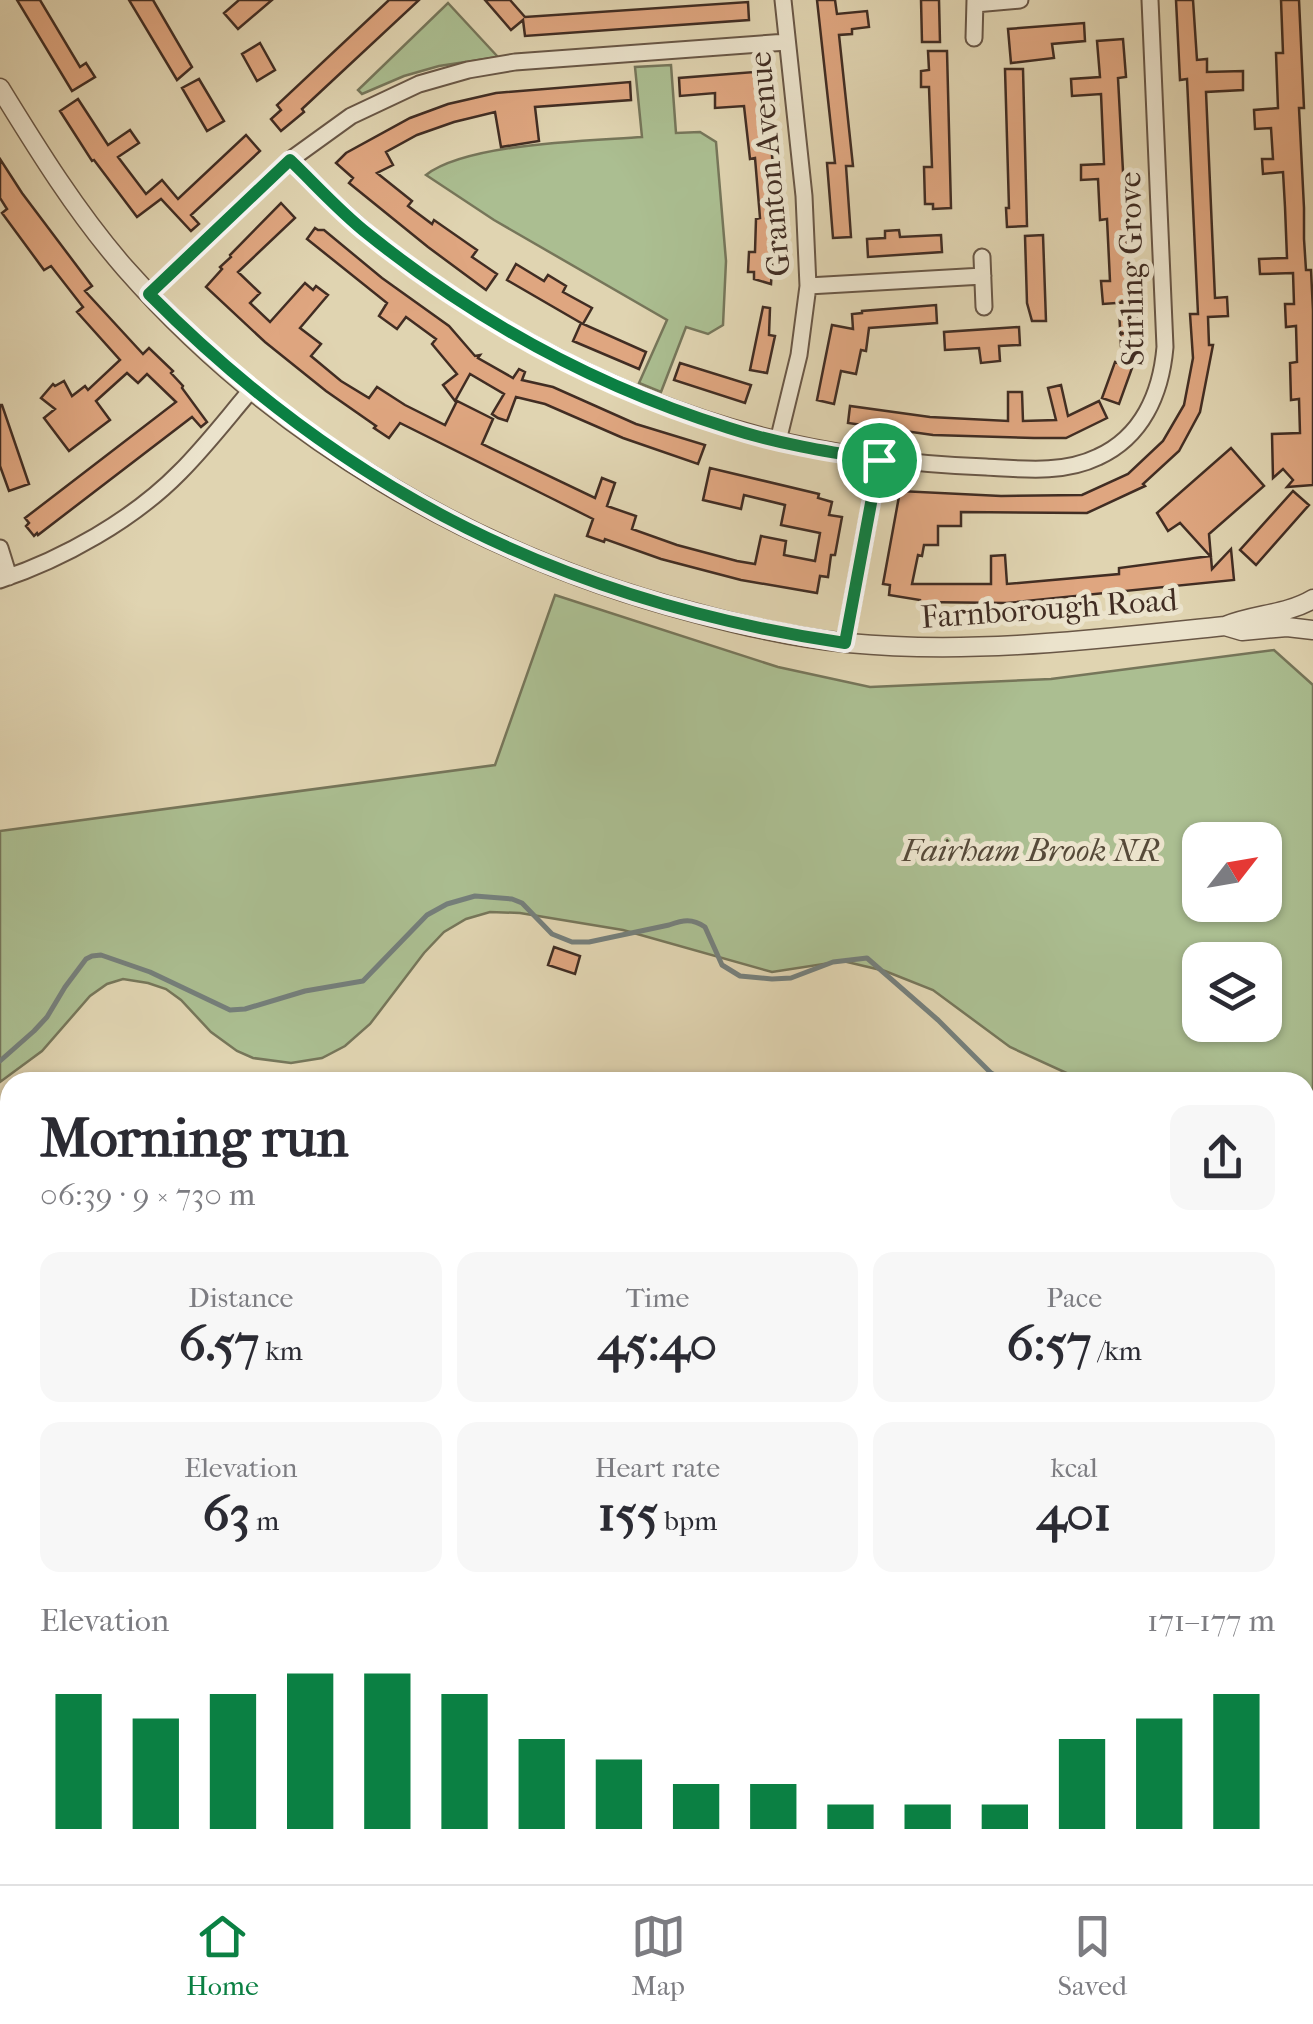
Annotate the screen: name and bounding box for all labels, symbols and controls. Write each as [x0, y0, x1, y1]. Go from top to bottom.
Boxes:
street label: Granton Avenue [741, 50, 798, 278]
street label: Stirling Grove [1111, 171, 1152, 367]
pin [837, 418, 922, 503]
icon: arrive [852, 433, 907, 488]
street label: Farnborough Road [919, 581, 1179, 636]
north arrow [1182, 822, 1282, 922]
map controls [1182, 822, 1282, 1042]
park label: Fairham Brook NR [901, 832, 1160, 869]
button: layers [1182, 942, 1282, 1042]
button: share [1170, 1105, 1275, 1210]
text: Morning run [40, 1106, 348, 1170]
text: 06:39 · 9 × 730 m [40, 1176, 255, 1213]
text: Distance [188, 1281, 293, 1314]
text: Time [626, 1281, 689, 1314]
text: Pace [1046, 1281, 1102, 1314]
text: 6.57 [179, 1314, 259, 1373]
text: 45:40 [598, 1314, 717, 1373]
text: 6:57 [1006, 1314, 1091, 1373]
text: km [259, 1334, 303, 1367]
text: /km [1091, 1334, 1142, 1367]
text: Elevation [184, 1451, 297, 1484]
text: Heart rate [595, 1451, 720, 1484]
text: kcal [1051, 1451, 1098, 1484]
text: 63 [202, 1484, 250, 1543]
text: 155 [598, 1484, 658, 1543]
text: 401 [1037, 1484, 1111, 1543]
text: m [250, 1504, 279, 1537]
text: bpm [658, 1504, 717, 1537]
text: Elevation [40, 1602, 169, 1639]
text: 171–177 m [1147, 1602, 1275, 1639]
tab: Home [186, 1909, 259, 2002]
tab: Map [631, 1909, 686, 2002]
tab: Saved [1058, 1909, 1127, 2002]

